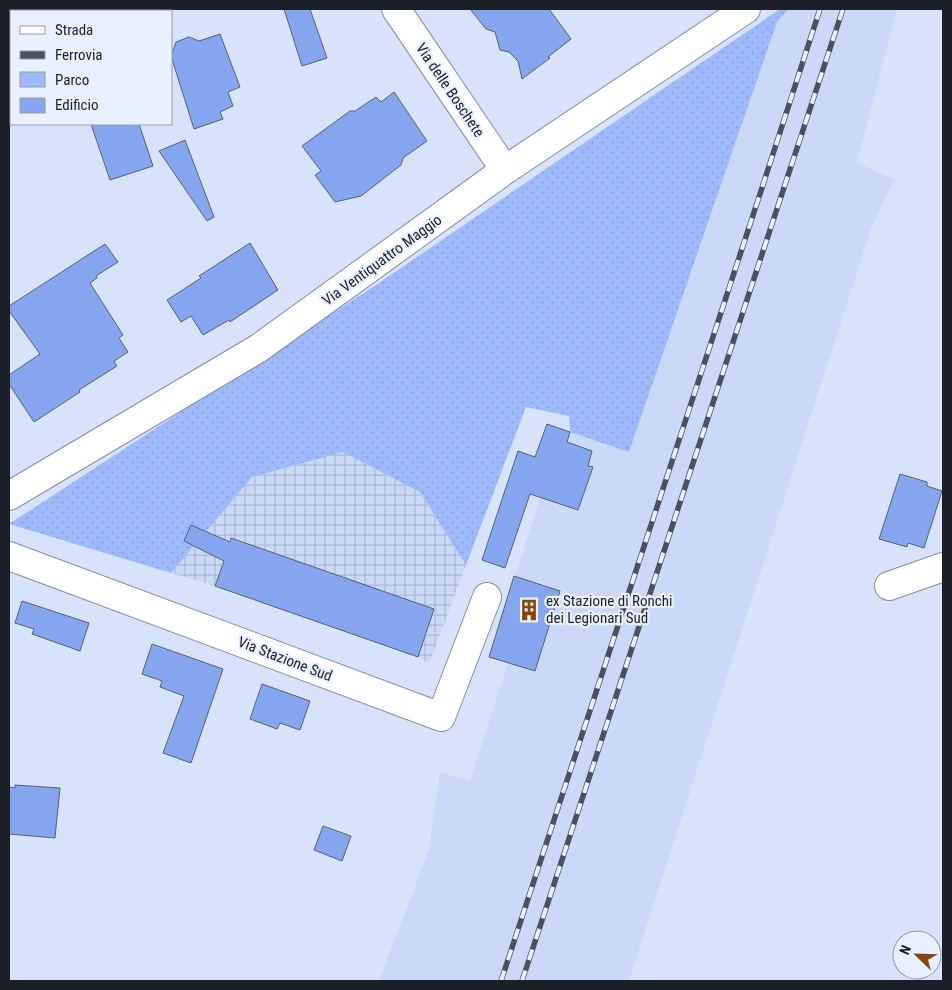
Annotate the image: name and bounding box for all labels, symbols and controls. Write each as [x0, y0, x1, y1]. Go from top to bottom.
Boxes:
legend [10, 10, 172, 125]
text: Strada [55, 21, 93, 39]
street label: Via delle Boschete [412, 40, 488, 140]
text: Ferrovia [55, 46, 103, 64]
text: Parco [55, 71, 89, 89]
text: Edificio [55, 96, 98, 114]
street label: Via Ventiquattro Maggio [319, 211, 445, 309]
place label: ex Stazione di Ronchi dei Legionari Sud [546, 592, 672, 627]
building icon: ex Stazione di Ronchi dei Legionari Sud [516, 597, 542, 623]
street label: Via Stazione Sud [235, 633, 335, 685]
north arrow [892, 930, 942, 980]
text: N [896, 943, 914, 957]

